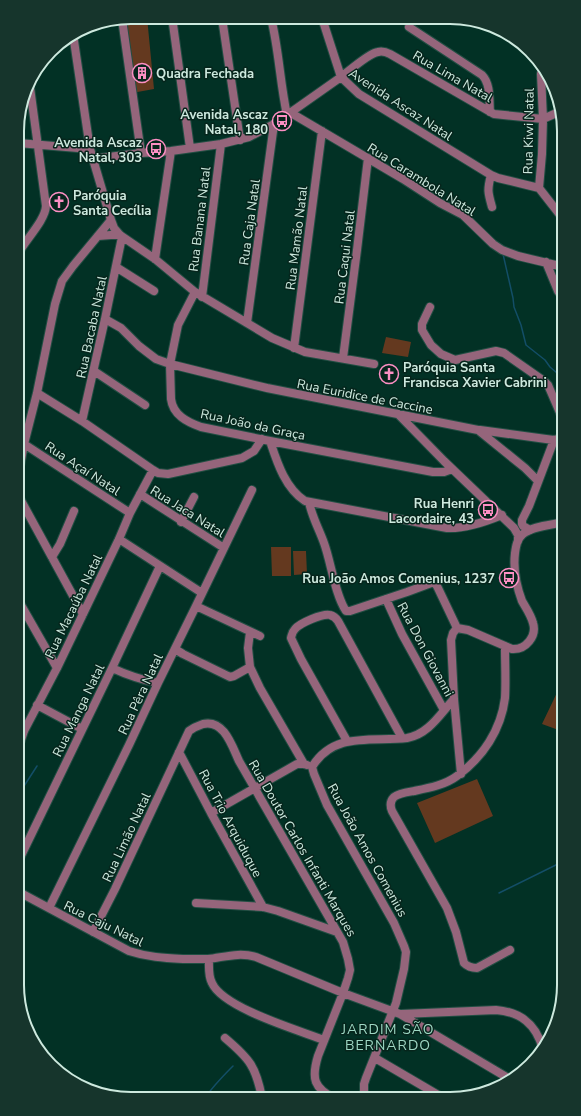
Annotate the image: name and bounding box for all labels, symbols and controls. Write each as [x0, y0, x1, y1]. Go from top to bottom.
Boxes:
street label: Rua Lima Natal [409, 47, 496, 107]
building icon: Quadra Fechada [131, 62, 153, 84]
street label: Avenida Ascaz Natal [345, 64, 456, 145]
place label: Quadra Fechada [156, 65, 254, 83]
street label: Rua Kiwi Natal [519, 87, 539, 174]
place label: Avenida Ascaz Natal, 180 [180, 106, 268, 139]
bus stop icon: Avenida Ascaz Natal, 180 [271, 110, 293, 132]
place label: Avenida Ascaz Natal, 303 [54, 134, 142, 167]
bus stop icon: Avenida Ascaz Natal, 303 [145, 138, 167, 160]
street label: Rua Carambola Natal [364, 139, 479, 221]
street label: Rua Banana Natal [185, 165, 215, 273]
street label: Rua Caja Natal [235, 178, 265, 266]
street label: Rua Mamão Natal [282, 185, 312, 291]
place label: Paróquia Santa Cecília [73, 187, 151, 220]
church icon: Paróquia Santa Cecília [48, 191, 70, 213]
street label: Rua Caqui Natal [330, 209, 360, 305]
street label: Rua Bacaba Natal [72, 274, 112, 380]
place label: Paróquia Santa Francisca Xavier Cabrini [403, 359, 547, 392]
church icon: Paróquia Santa Francisca Xavier Cabrini [378, 363, 400, 385]
street label: Rua Euridice de Caccine [295, 375, 434, 419]
street label: Rua João da Graça [199, 405, 307, 445]
street label: Rua Açaí Natal [41, 438, 124, 500]
street label: Rua Jaca Natal [147, 482, 229, 542]
place label: Rua Henri Lacordaire, 43 [388, 495, 474, 528]
bus stop icon: Rua Henri Lacordaire, 43 [477, 499, 499, 521]
street label: Rua Macaúba Natal [41, 551, 107, 662]
bus stop icon: Rua João Amos Comenius, 1237 [498, 567, 520, 589]
place label: Rua João Amos Comenius, 1237 [302, 570, 495, 588]
street label: Rua Don Giovanni [393, 599, 458, 700]
street label: Rua Pêra Natal [114, 651, 168, 738]
street label: Rua Manga Natal [49, 661, 109, 760]
street label: Rua Doutor Carlos Infanti Marques [244, 757, 360, 940]
street label: Rua Trio Arquiduque [194, 766, 266, 881]
street label: Rua João Amos Comenius [323, 780, 411, 920]
street label: Rua Limão Natal [98, 790, 156, 885]
street label: Rua Caju Natal [60, 897, 147, 951]
district label: JARDIM SÃO BERNARDO [340, 1020, 435, 1055]

